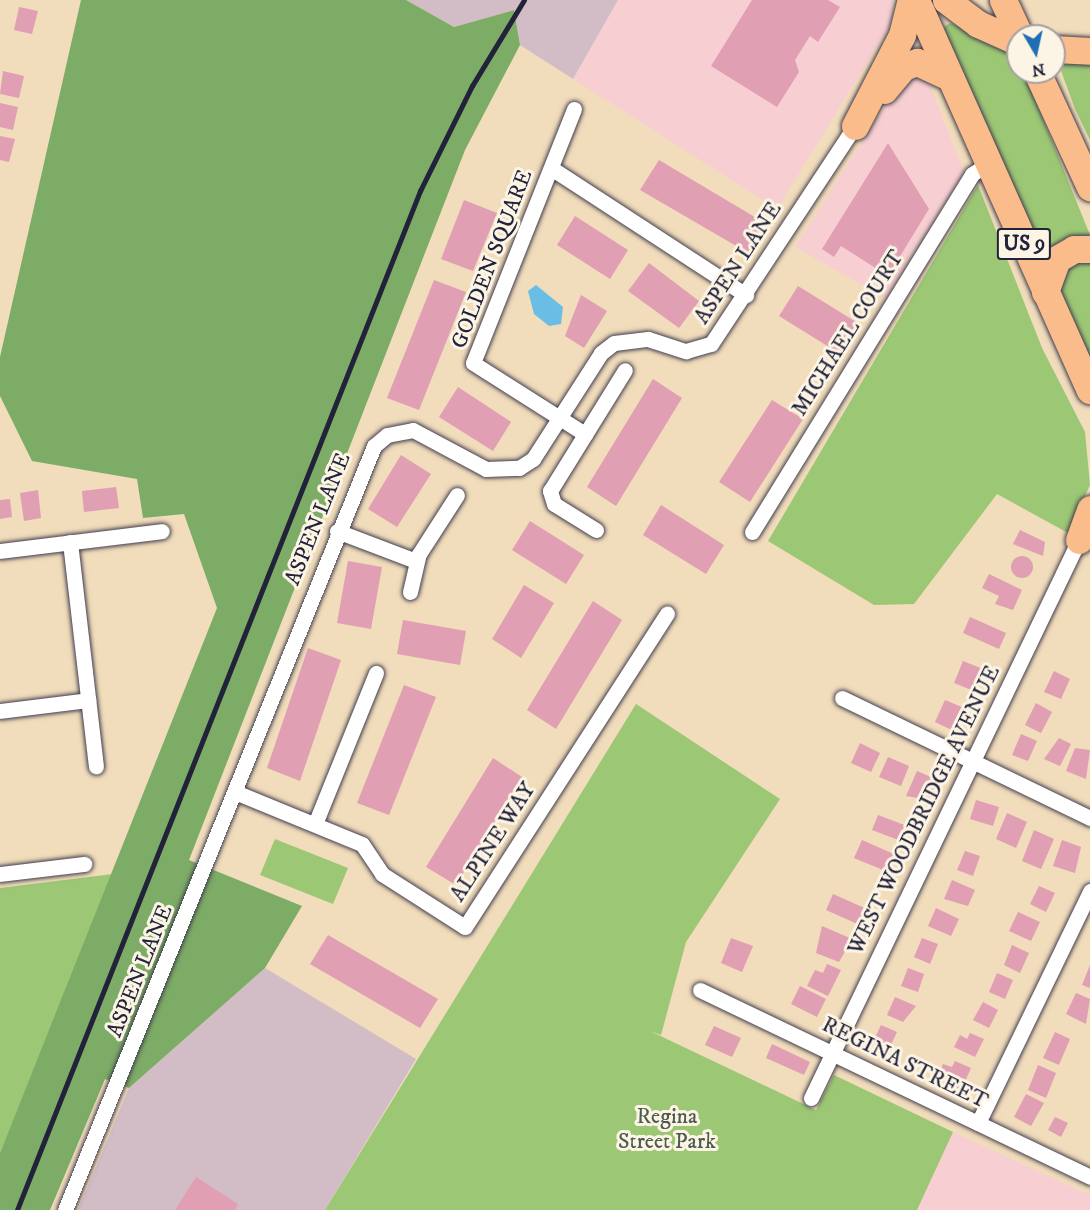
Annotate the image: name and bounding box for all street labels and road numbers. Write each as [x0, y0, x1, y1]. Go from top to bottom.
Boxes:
street label: GOLDEN SQUARE [446, 166, 538, 352]
street label: ASPEN LANE [689, 197, 787, 329]
road number: US 9 [996, 226, 1052, 262]
street label: MICHAEL COURT [786, 245, 910, 421]
street label: ASPEN LANE [279, 449, 357, 589]
street label: WEST WOODBRIDGE AVENUE [842, 661, 1006, 959]
street label: ALPINE WAY [445, 777, 541, 907]
street label: ASPEN LANE [101, 901, 179, 1041]
street label: REGINA STREET [818, 1011, 992, 1115]

